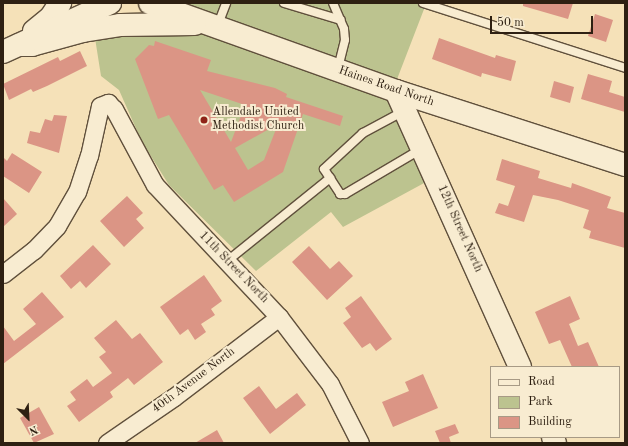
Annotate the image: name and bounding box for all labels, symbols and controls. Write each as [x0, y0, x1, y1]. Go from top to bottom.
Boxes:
scale bar [492, 8, 595, 34]
text: 50 m [497, 17, 524, 29]
street label: Haines Road North [336, 64, 436, 110]
place label: Allendale United Methodist Church [212, 106, 304, 134]
marker: Allendale United Methodist Church [199, 115, 209, 125]
street label: 12th Street North [433, 183, 485, 275]
street label: 11th Street North [195, 229, 271, 307]
street label: 40th Avenue North [150, 345, 238, 417]
legend [490, 366, 620, 438]
text: Road [528, 376, 555, 388]
text: Park [528, 396, 553, 408]
north arrow [8, 398, 48, 438]
text: Building [528, 416, 572, 428]
text: N [27, 423, 39, 436]

